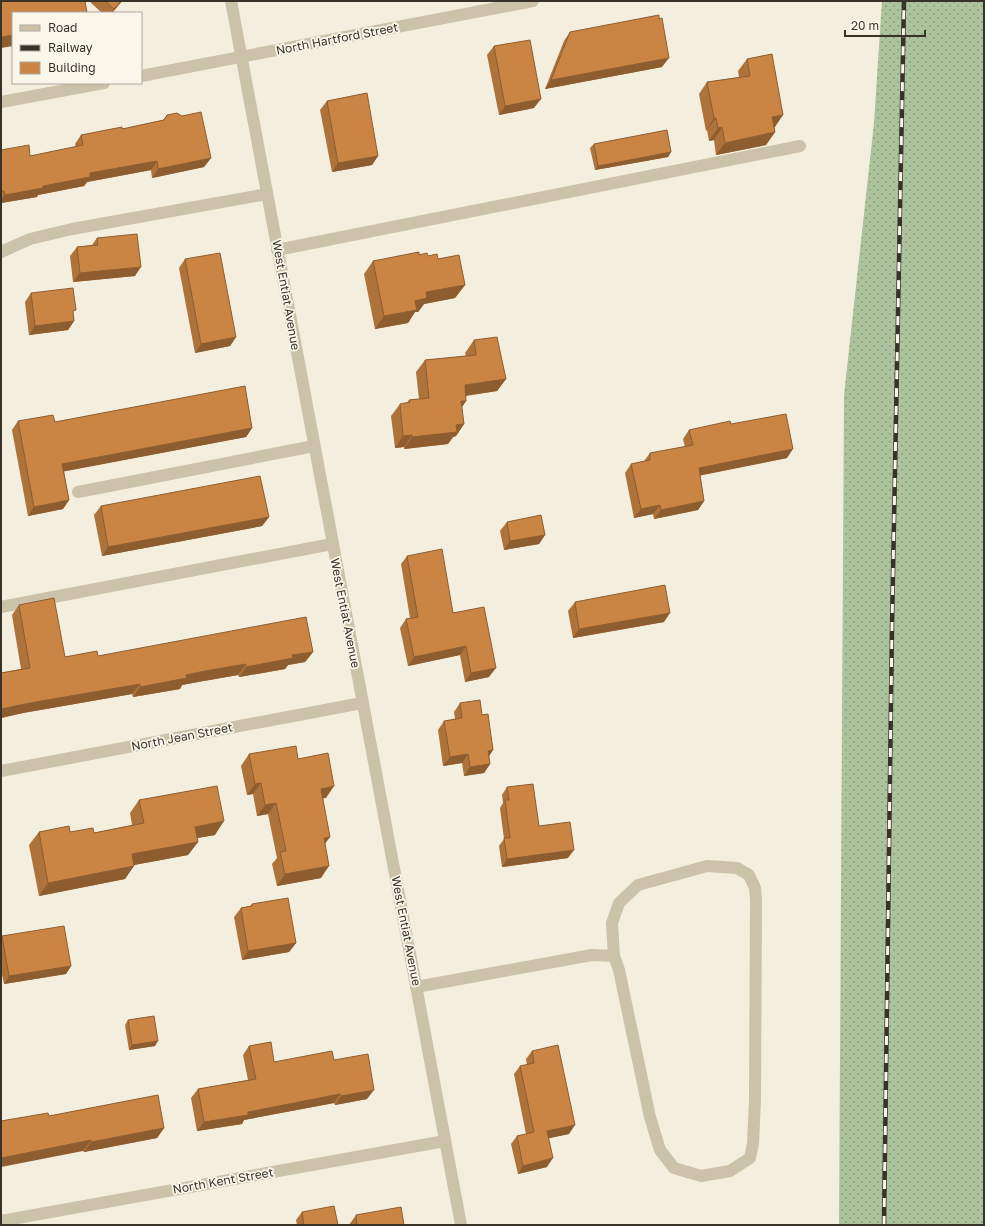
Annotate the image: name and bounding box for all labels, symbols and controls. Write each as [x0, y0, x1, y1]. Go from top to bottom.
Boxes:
legend [12, 12, 142, 84]
scale bar [845, 12, 925, 38]
text: 20 m [851, 18, 879, 33]
street label: North Hartford Street [275, 19, 399, 58]
text: Road [48, 20, 77, 35]
text: Railway [48, 40, 93, 55]
text: Building [48, 60, 96, 75]
street label: West Entiat Avenue [269, 239, 304, 351]
street label: West Entiat Avenue [327, 557, 364, 669]
street label: North Jean Street [130, 719, 234, 754]
street label: West Entiat Avenue [388, 875, 425, 987]
street label: North Kent Street [171, 1164, 275, 1197]

